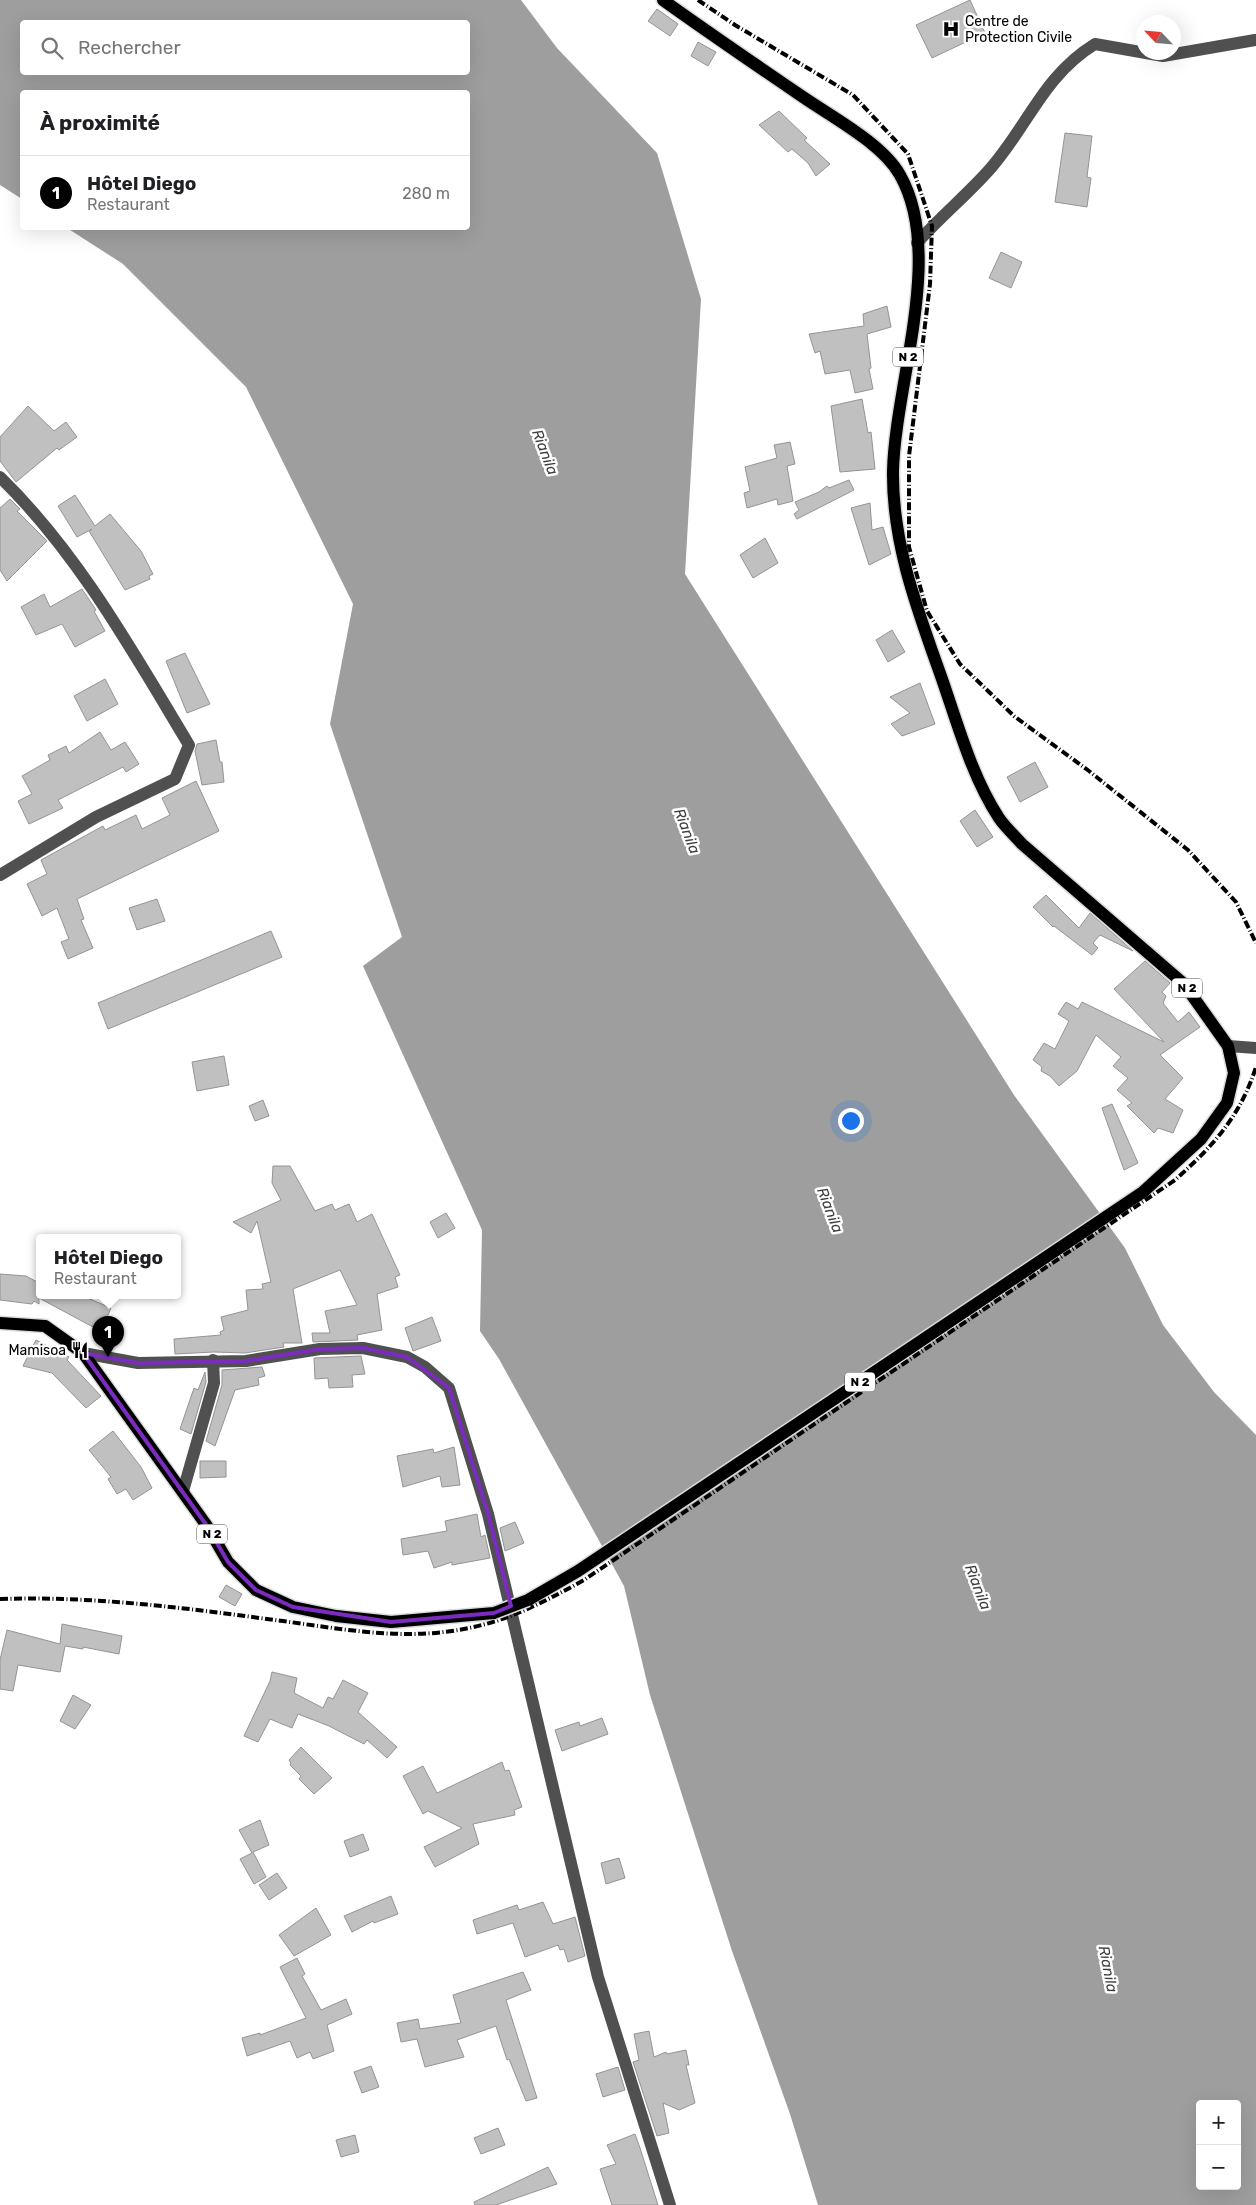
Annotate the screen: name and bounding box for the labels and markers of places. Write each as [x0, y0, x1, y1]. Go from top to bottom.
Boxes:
place label: Centre de Protection Civile [965, 13, 1072, 46]
hospital icon: Centre de Protection Civile [941, 19, 961, 39]
pin: 1 [92, 1316, 124, 1357]
restaurant icon: Mamisoa [70, 1340, 90, 1360]
place label: Mamisoa [8, 1342, 66, 1359]

